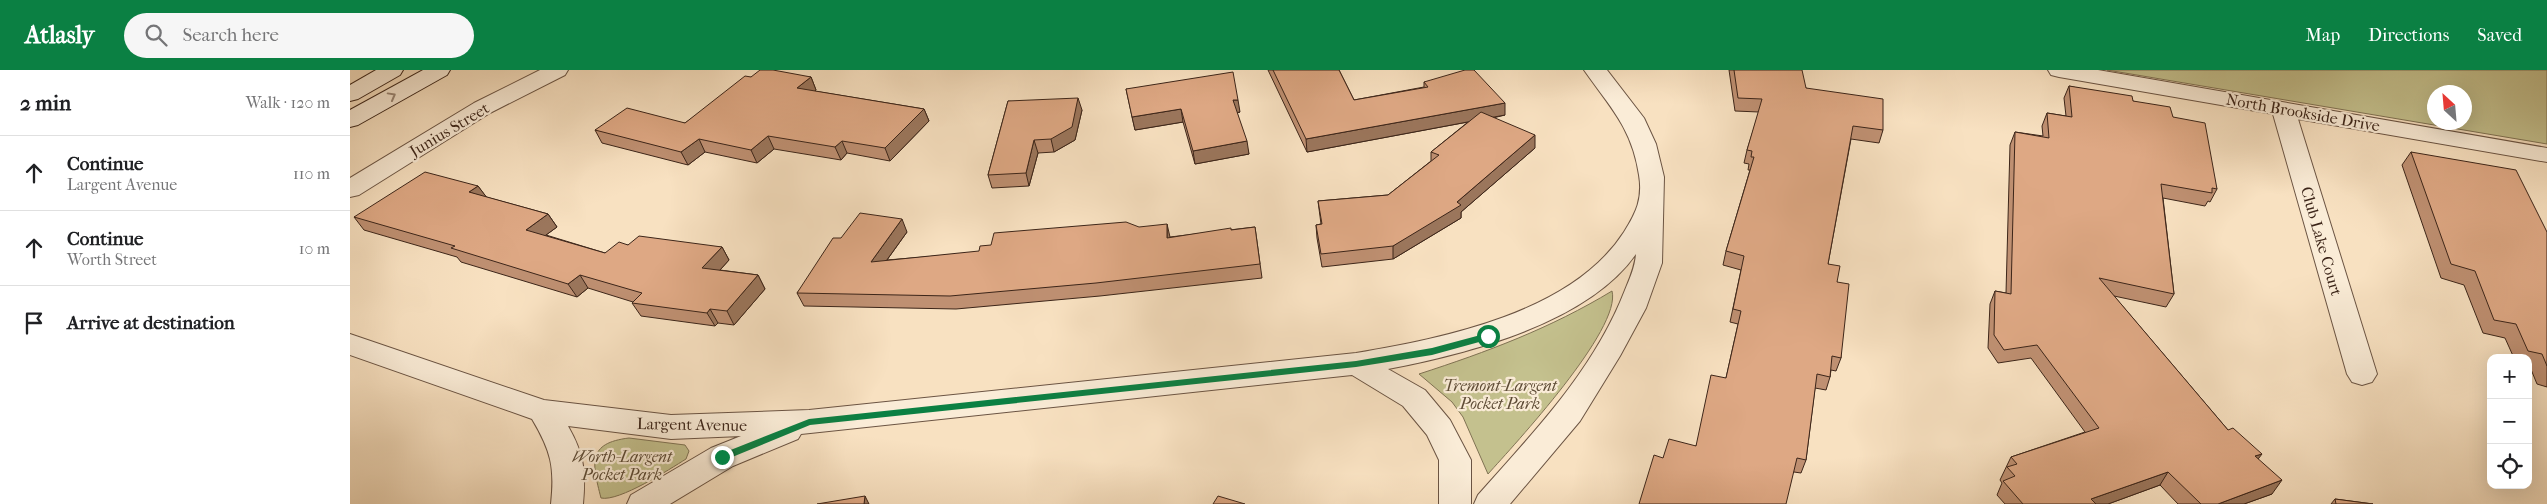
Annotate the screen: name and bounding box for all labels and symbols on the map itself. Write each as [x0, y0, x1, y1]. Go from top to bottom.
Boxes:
north arrow [2427, 85, 2472, 130]
street label: North Brookside Drive [2224, 90, 2381, 135]
one-way arrow [387, 93, 396, 103]
street label: Junius Street [404, 98, 493, 162]
street label: Club Lake Court [2297, 184, 2346, 298]
route start [1477, 325, 1500, 348]
park label: Tremont-Largent Pocket Park [1443, 376, 1558, 413]
street label: Largent Avenue [637, 414, 747, 435]
route end [711, 446, 734, 469]
park label: Worth-Largent Pocket Park [572, 447, 673, 484]

